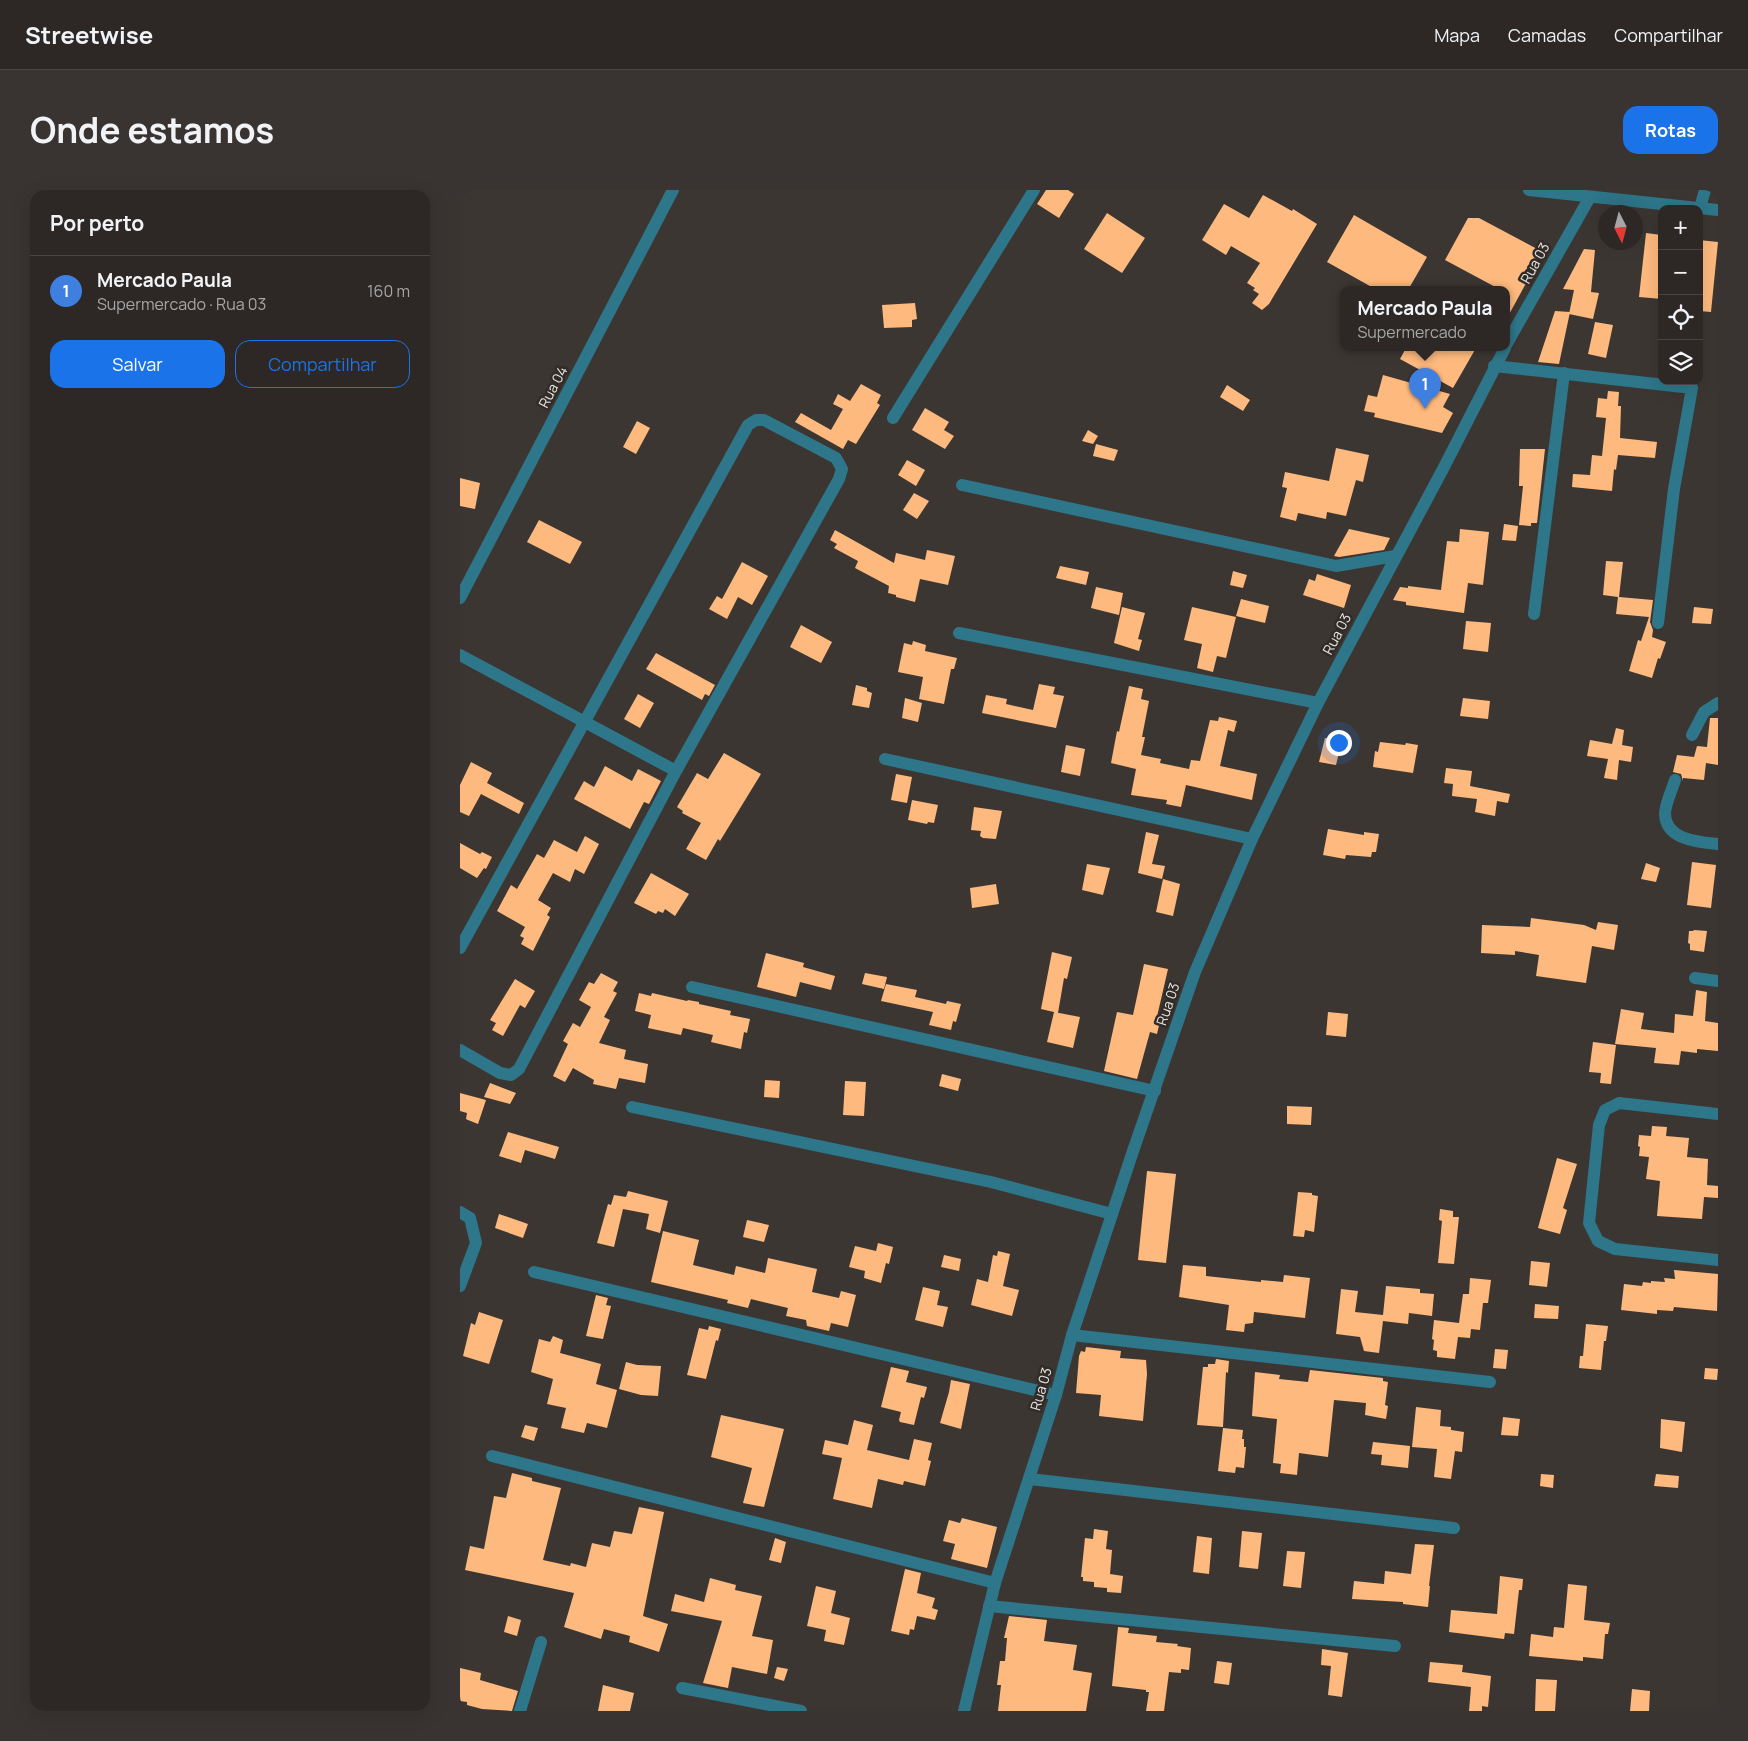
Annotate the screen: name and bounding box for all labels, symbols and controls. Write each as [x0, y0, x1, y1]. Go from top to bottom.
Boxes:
text: Streetwise [25, 18, 153, 51]
text: Mapa [1434, 23, 1480, 47]
text: Camadas [1508, 23, 1586, 47]
text: Compartilhar [1614, 23, 1723, 47]
text: Onde estamos [30, 106, 274, 154]
button: Rotas [1623, 106, 1718, 154]
north arrow [1598, 205, 1643, 250]
map controls [1658, 205, 1703, 385]
button: + [1658, 205, 1703, 250]
text: Por perto [50, 209, 144, 237]
street label: Rua 03 [1516, 239, 1554, 287]
button: − [1658, 250, 1703, 295]
text: Mercado Paula [97, 267, 232, 293]
text: 1 [62, 280, 70, 302]
text: 160 m [367, 280, 410, 302]
popup [1340, 286, 1510, 351]
text: Supermercado · Rua 03 [97, 293, 266, 315]
text: Mercado Paula [1357, 295, 1493, 321]
button: locate [1658, 295, 1703, 340]
text: Supermercado [1357, 321, 1467, 343]
button: Salvar [50, 340, 225, 388]
button: Compartilhar [235, 340, 410, 388]
button: layers [1658, 340, 1703, 385]
street label: Rua 04 [534, 363, 571, 411]
pin: 1 [1409, 368, 1441, 409]
street label: Rua 03 [1318, 610, 1355, 658]
your location [1326, 730, 1352, 756]
street label: Rua 03 [1151, 980, 1184, 1028]
street label: Rua 03 [1025, 1365, 1056, 1413]

